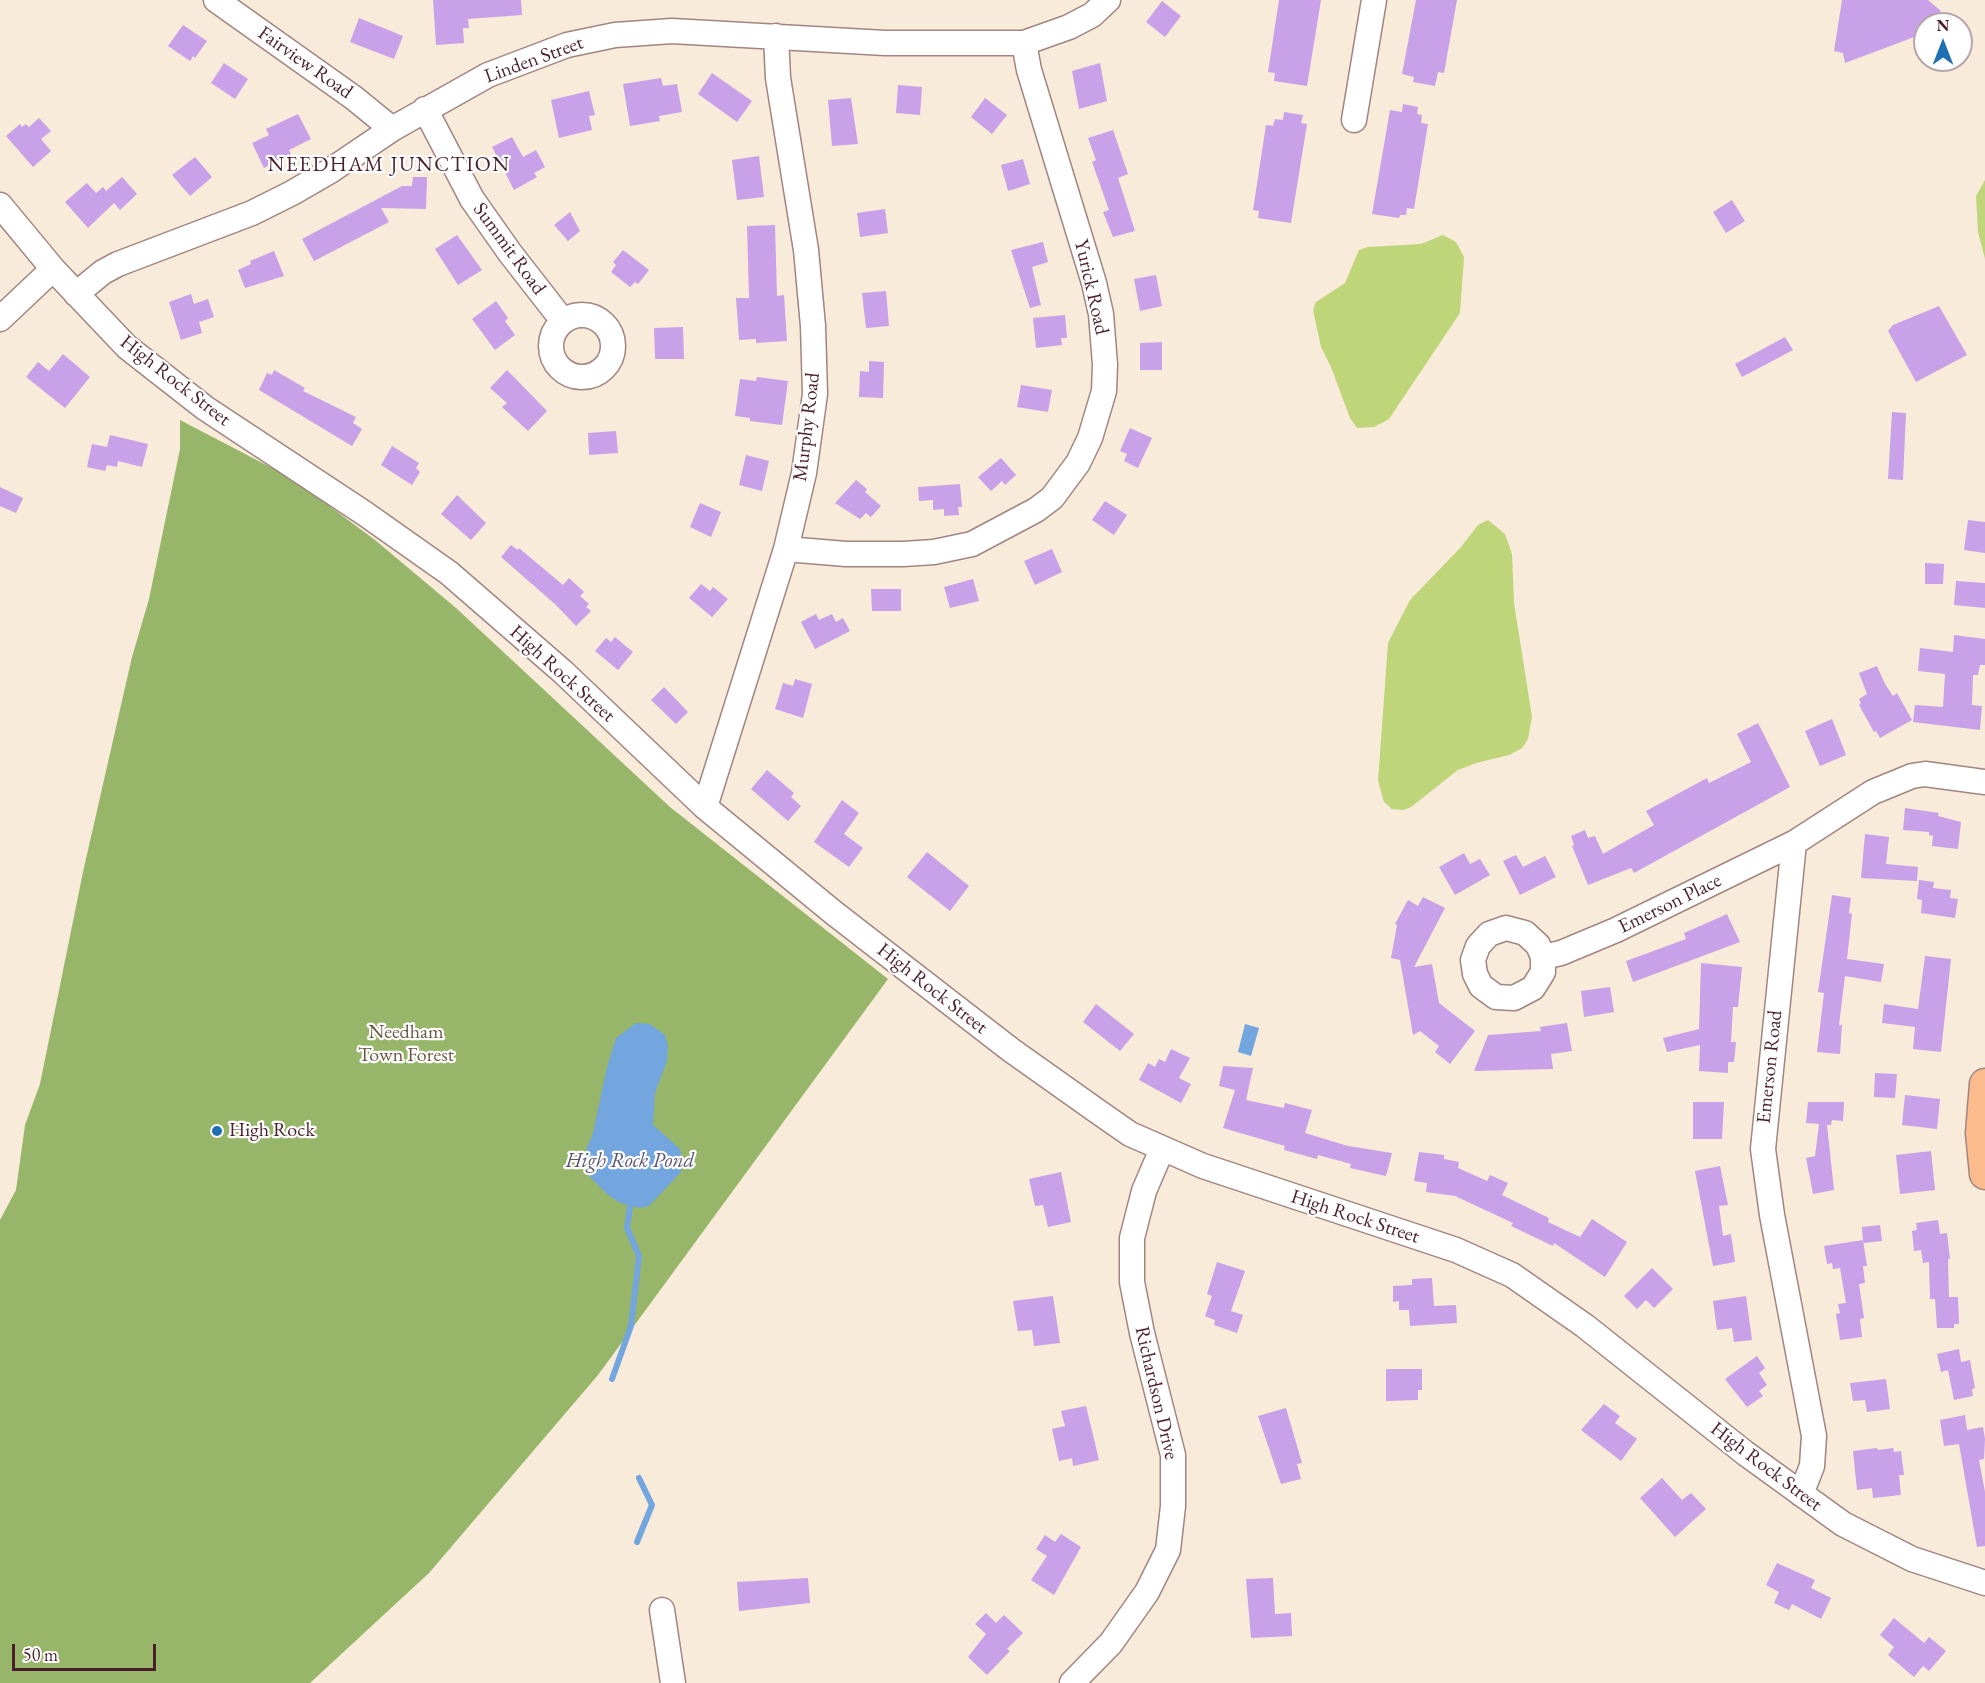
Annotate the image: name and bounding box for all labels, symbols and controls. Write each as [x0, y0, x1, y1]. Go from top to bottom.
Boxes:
north arrow [1913, 12, 1973, 72]
text: N [1937, 15, 1949, 36]
street label: Fairview Road [253, 22, 357, 104]
street label: Linden Street [481, 31, 587, 89]
district label: NEEDHAM JUNCTION [268, 152, 510, 178]
street label: Summit Road [468, 198, 550, 300]
street label: Yurick Road [1068, 237, 1114, 337]
street label: High Rock Street [115, 330, 235, 432]
street label: Murphy Road [788, 371, 826, 483]
street label: High Rock Street [504, 620, 620, 728]
street label: Emerson Place [1615, 869, 1725, 939]
street label: High Rock Street [872, 938, 992, 1040]
street label: Emerson Road [1752, 1009, 1788, 1125]
park label: Needham Town Forest [358, 1021, 454, 1068]
place label: High Rock [229, 1119, 315, 1143]
marker: High Rock [210, 1124, 224, 1138]
water label: High Rock Pond [566, 1148, 694, 1174]
street label: High Rock Street [1288, 1185, 1422, 1249]
street label: Richardson Drive [1129, 1324, 1183, 1462]
street label: High Rock Street [1705, 1417, 1827, 1517]
scale bar [15, 1632, 159, 1670]
text: 50 m [23, 1643, 58, 1666]

